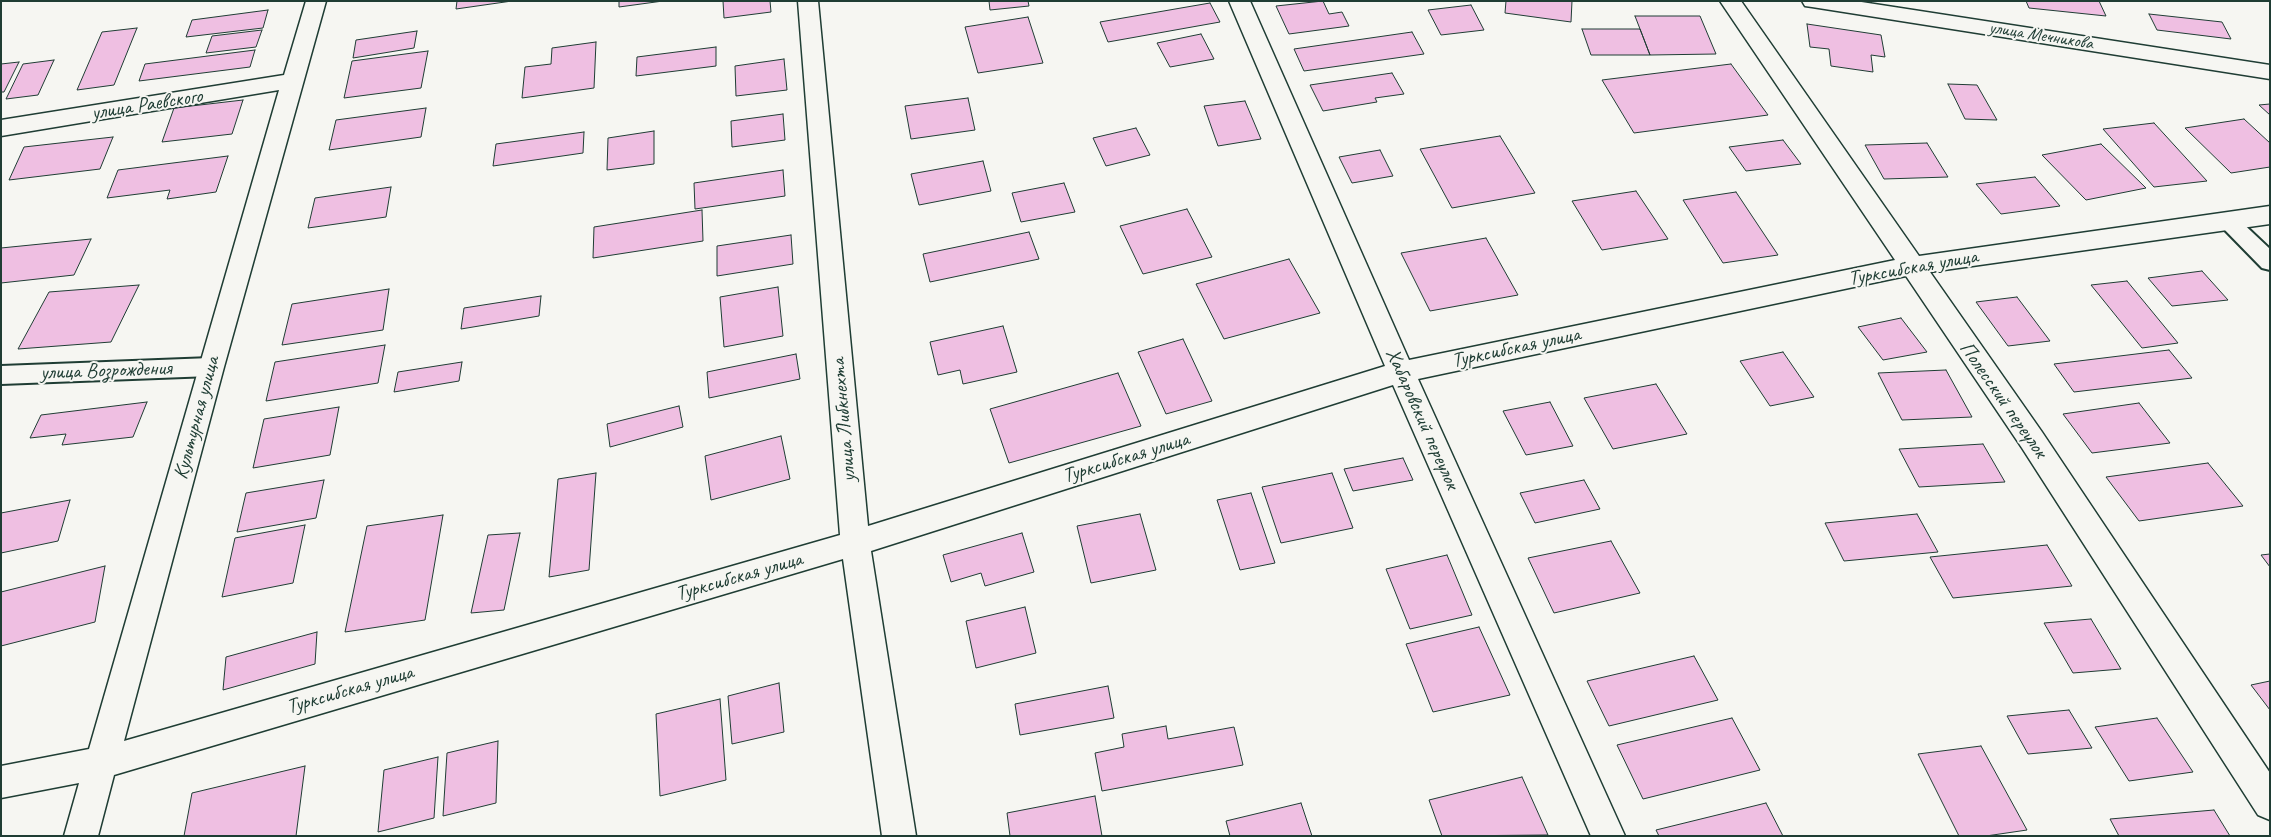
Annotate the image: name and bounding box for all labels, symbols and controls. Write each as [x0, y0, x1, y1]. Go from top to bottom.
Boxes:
street label: улица Мечникова [1987, 17, 2095, 55]
street label: улица Раевского [90, 84, 204, 126]
street label: Турксибская улица [1846, 244, 1980, 292]
street label: Турксибская улица [1449, 322, 1583, 374]
street label: Полесский переулок [1954, 337, 2052, 463]
street label: Хабаровский переулок [1380, 345, 1464, 493]
street label: Культурная улица [169, 354, 225, 482]
street label: улица Возрождения [40, 356, 172, 386]
street label: улица Либкнехта [826, 357, 862, 483]
street label: Турксибская улица [1060, 427, 1192, 489]
street label: Турксибская улица [673, 547, 805, 607]
street label: Турксибская улица [284, 660, 416, 720]

